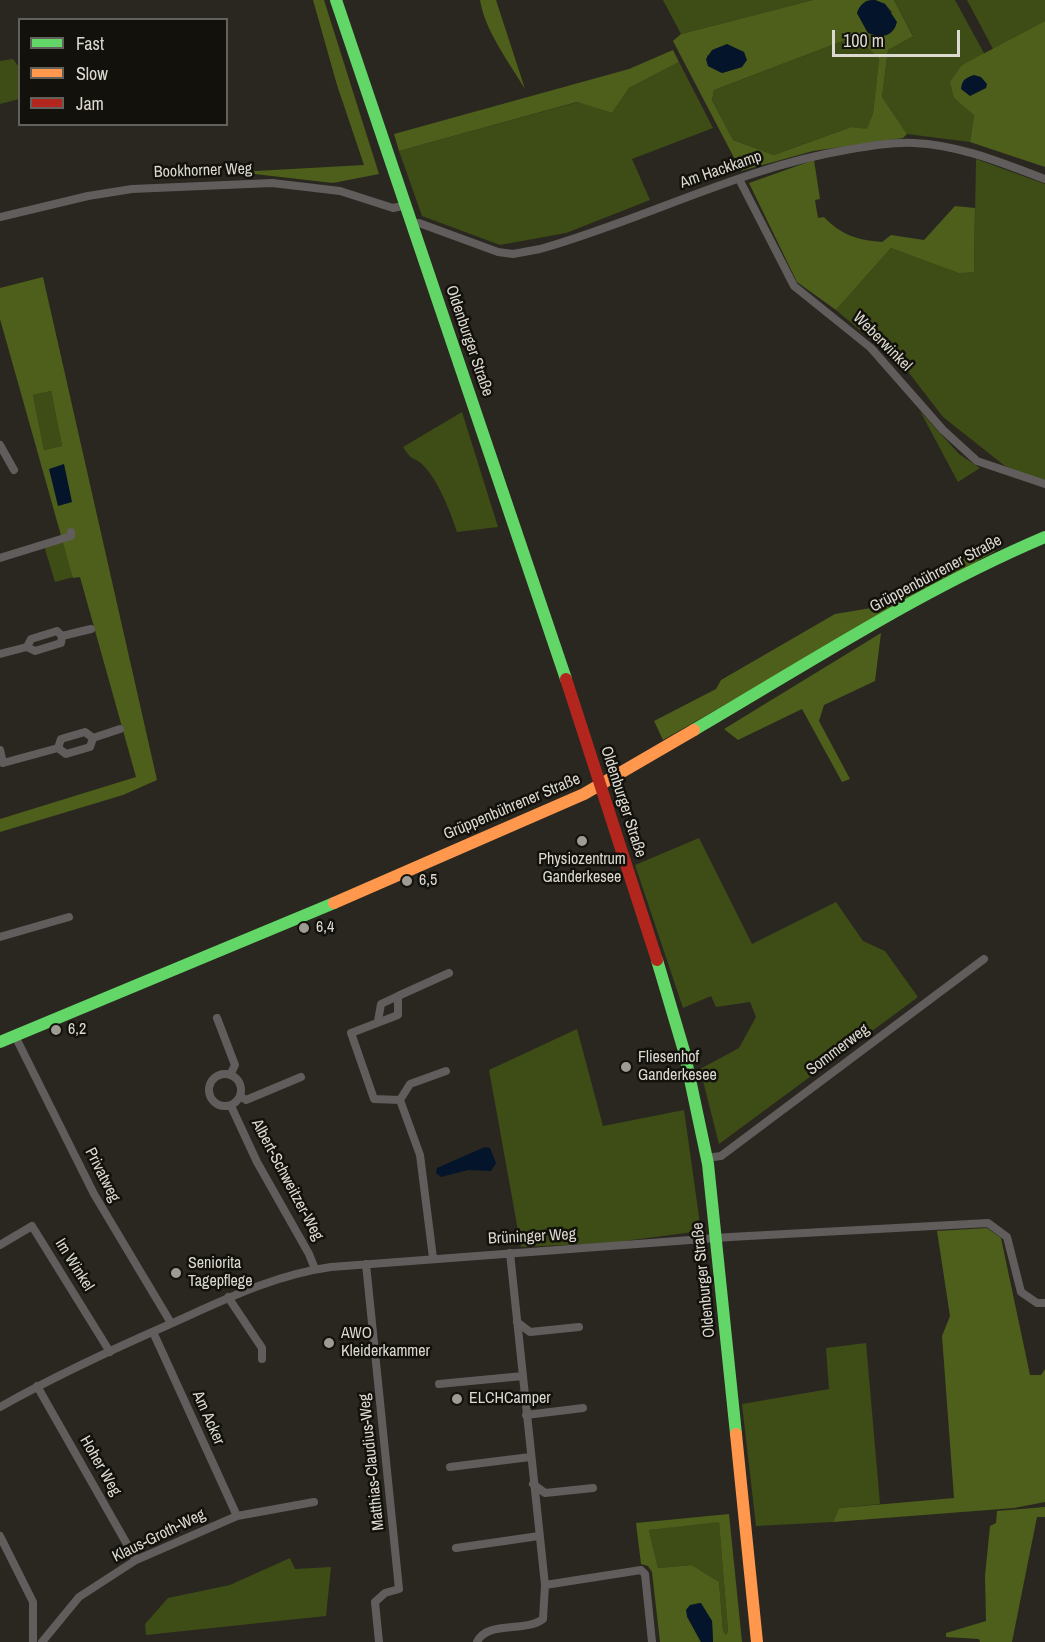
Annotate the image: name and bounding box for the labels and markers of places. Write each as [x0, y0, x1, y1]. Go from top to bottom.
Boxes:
marker: Physiozentrum Ganderkesee [575, 834, 589, 848]
place label: Physiozentrum Ganderkesee [538, 850, 626, 888]
place label: 6,5 [419, 871, 437, 891]
marker: 6,5 [400, 874, 414, 888]
place label: 6,4 [316, 918, 334, 938]
marker: 6,4 [297, 921, 311, 935]
place label: 6,2 [68, 1020, 86, 1040]
marker: 6,2 [49, 1023, 63, 1037]
place label: Fliesenhof Ganderkesee [638, 1048, 717, 1086]
marker: Fliesenhof Ganderkesee [619, 1060, 633, 1074]
place label: Seniorita Tagepflege [188, 1254, 252, 1292]
marker: Seniorita Tagepflege [169, 1266, 183, 1280]
place label: AWO Kleiderkammer [341, 1324, 430, 1362]
marker: AWO Kleiderkammer [322, 1336, 336, 1350]
place label: ELCHCamper [469, 1389, 551, 1409]
marker: ELCHCamper [450, 1392, 464, 1406]

